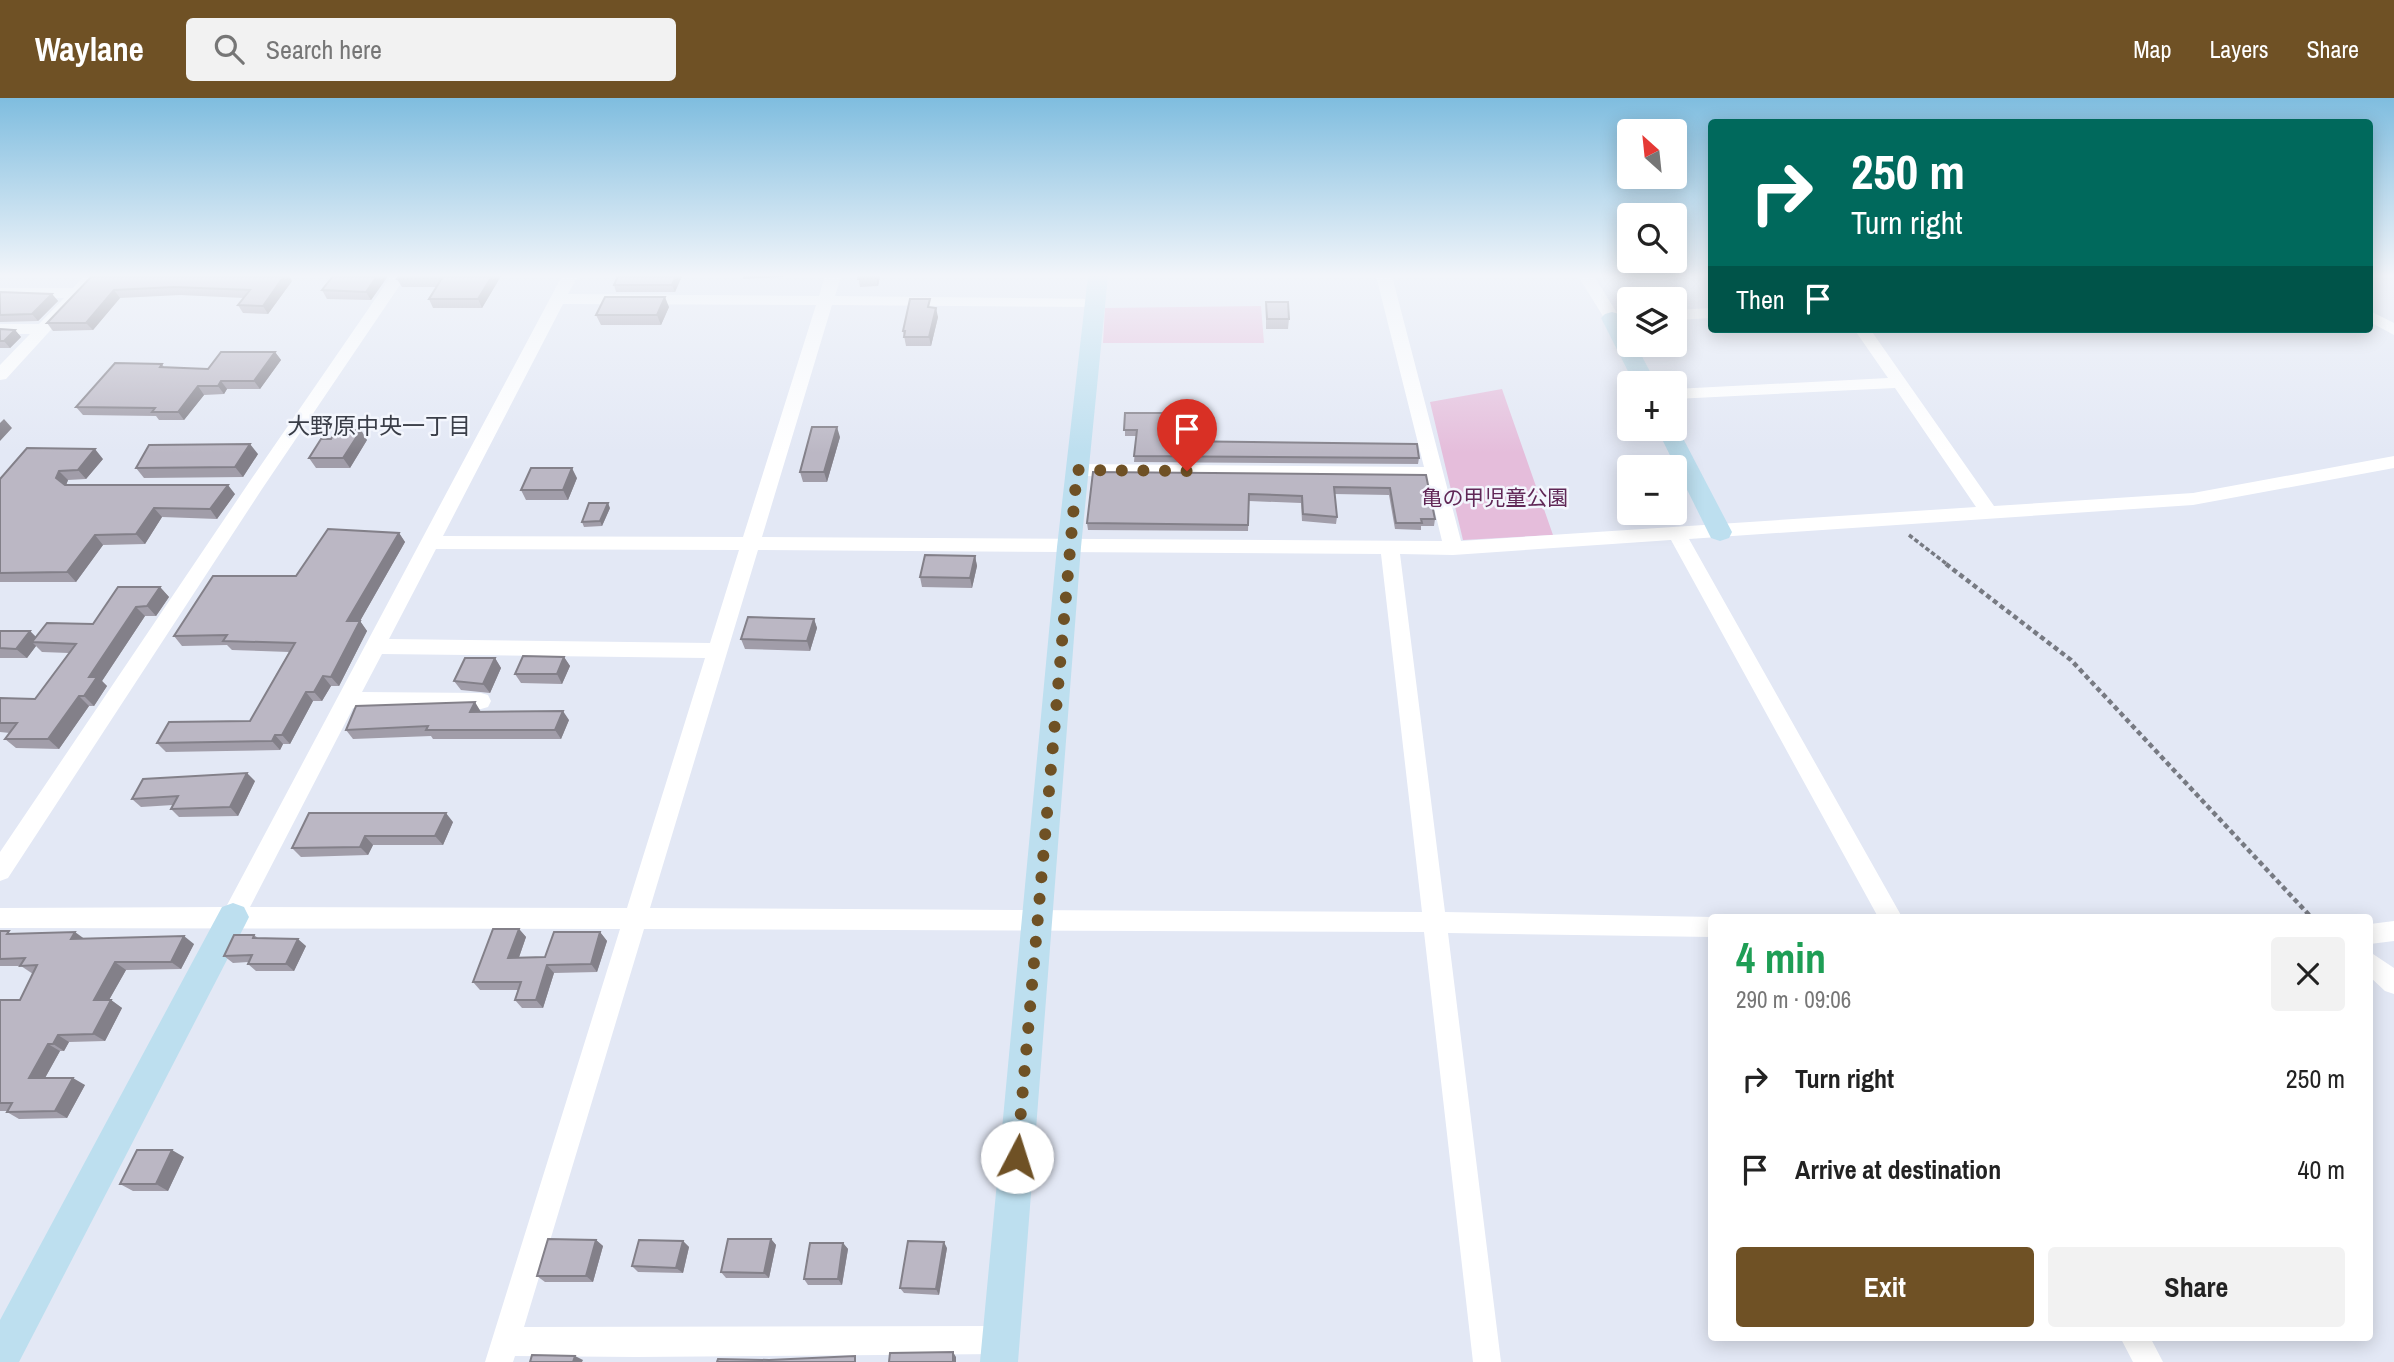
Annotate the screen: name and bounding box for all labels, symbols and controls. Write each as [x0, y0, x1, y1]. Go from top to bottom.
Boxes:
search box [186, 18, 676, 81]
text: Waylane [35, 27, 144, 71]
icon: search [210, 30, 248, 68]
text: Search here [266, 32, 382, 67]
text: Map [2133, 33, 2171, 65]
text: Layers [2209, 33, 2268, 65]
text: Share [2306, 33, 2359, 65]
north arrow [1617, 119, 1687, 189]
map controls [1617, 119, 1687, 525]
text: 250 m [1851, 138, 1965, 204]
icon: right [1736, 147, 1827, 238]
text: Turn right [1851, 201, 1963, 244]
button: search [1617, 203, 1687, 273]
icon: arrive [1799, 280, 1837, 318]
text: Then [1736, 282, 1785, 317]
button: layers [1617, 287, 1687, 357]
button: + [1617, 371, 1687, 441]
pin [1157, 399, 1217, 471]
district label: 大野原中央一丁目 [287, 410, 471, 441]
icon: arrive [1168, 410, 1206, 448]
button: − [1617, 455, 1687, 525]
park label: 亀の甲児童公園 [1422, 483, 1569, 512]
text: 4 min [1736, 930, 1826, 986]
button: close [2271, 937, 2345, 1011]
text: 290 m · 09:06 [1736, 984, 1851, 1015]
icon: right [1736, 1060, 1774, 1098]
text: Turn right [1795, 1061, 1894, 1096]
text: 250 m [2286, 1061, 2345, 1096]
position arrow [980, 1120, 1054, 1194]
icon: arrive [1736, 1151, 1774, 1189]
text: Arrive at destination [1795, 1152, 2001, 1187]
text: 40 m [2298, 1152, 2345, 1187]
button: Exit [1736, 1247, 2034, 1327]
button: Share [2048, 1247, 2345, 1327]

